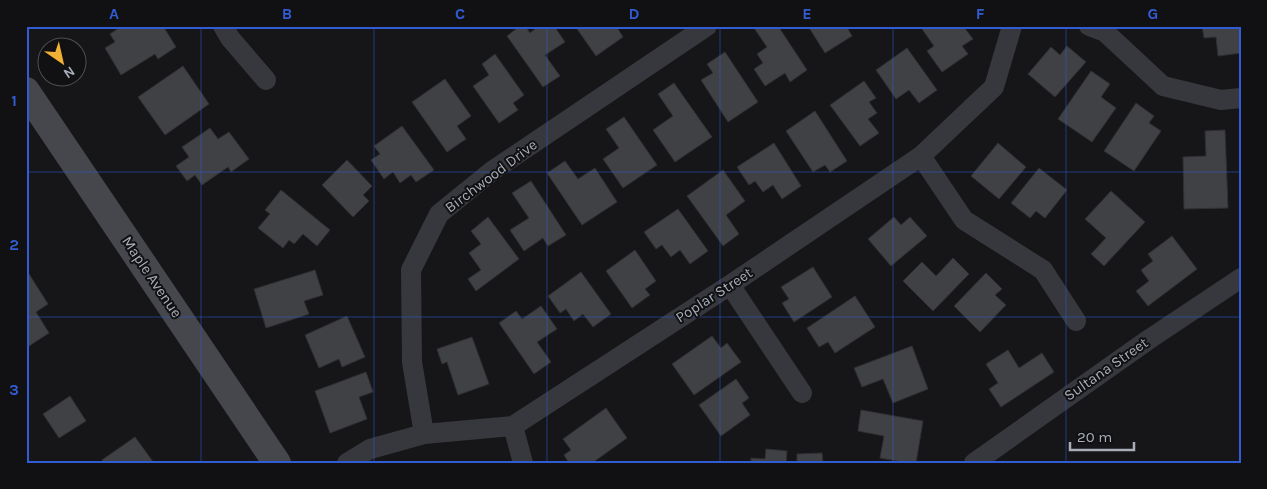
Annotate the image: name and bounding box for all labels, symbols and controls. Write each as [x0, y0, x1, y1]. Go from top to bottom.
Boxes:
text: A [109, 4, 119, 23]
text: B [282, 4, 292, 23]
text: C [455, 4, 465, 23]
text: D [629, 4, 640, 23]
text: E [802, 4, 812, 23]
text: F [976, 4, 985, 23]
text: G [1148, 4, 1158, 23]
north arrow [38, 38, 88, 88]
text: N [60, 63, 78, 82]
text: 1 [11, 91, 17, 110]
street label: Birchwood Drive [441, 135, 541, 217]
street label: Maple Avenue [118, 233, 186, 321]
text: 2 [9, 235, 19, 254]
street label: Poplar Street [672, 263, 756, 326]
street label: Sultana Street [1061, 333, 1152, 405]
text: 3 [9, 380, 19, 399]
scale bar [1070, 419, 1133, 451]
text: 20 m [1077, 428, 1112, 446]

